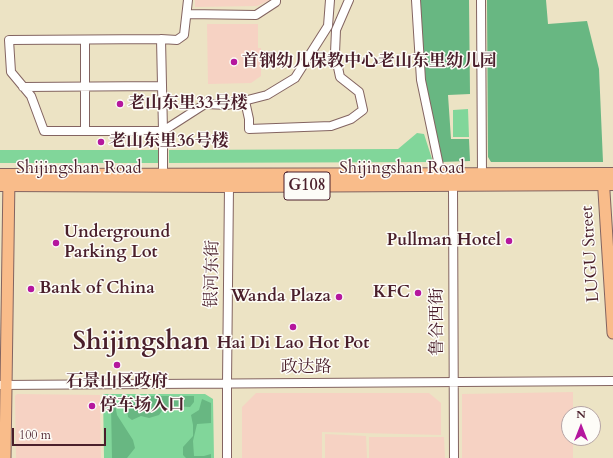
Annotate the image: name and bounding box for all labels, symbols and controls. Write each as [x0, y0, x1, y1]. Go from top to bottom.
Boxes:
place label: 首钢幼儿保教中心老山东里幼儿园 [242, 52, 497, 72]
marker: 首钢幼儿保教中心老山东里幼儿园 [229, 57, 239, 67]
place label: 老山东里33号楼 [128, 94, 247, 114]
marker: 老山东里33号楼 [115, 99, 125, 109]
place label: 老山东里36号楼 [109, 132, 228, 152]
marker: 老山东里36号楼 [96, 137, 106, 147]
street label: Shijingshan Road [16, 159, 142, 179]
street label: Shijingshan Road [339, 159, 465, 179]
road number: G108 [284, 172, 330, 200]
street label: LUGU Street [577, 205, 605, 303]
place label: Underground Parking Lot [64, 223, 170, 263]
place label: Pullman Hotel [386, 231, 501, 251]
marker: Pullman Hotel [504, 236, 514, 246]
marker: Underground Parking Lot [51, 238, 61, 248]
street label: 银河东街 [202, 240, 224, 308]
place label: Bank of China [39, 279, 155, 299]
place label: KFC [373, 283, 410, 303]
marker: Bank of China [26, 284, 36, 294]
place label: Wanda Plaza [231, 287, 331, 307]
marker: KFC [413, 288, 423, 298]
street label: 鲁谷西街 [428, 288, 448, 356]
marker: Wanda Plaza [334, 292, 344, 302]
marker: Hai Di Lao Hot Pot [288, 322, 298, 332]
district label: Shijingshan [73, 328, 209, 358]
place label: Hai Di Lao Hot Pot [217, 334, 369, 354]
street label: 政达路 [281, 358, 331, 378]
marker: 石景山区政府 [112, 360, 122, 370]
place label: 石景山区政府 [66, 372, 168, 392]
place label: 停车场入口 [100, 396, 185, 416]
marker: 停车场入口 [87, 401, 97, 411]
north arrow [561, 406, 601, 446]
text: N [576, 407, 586, 422]
scale bar [14, 420, 108, 446]
text: 100 m [19, 427, 51, 443]

